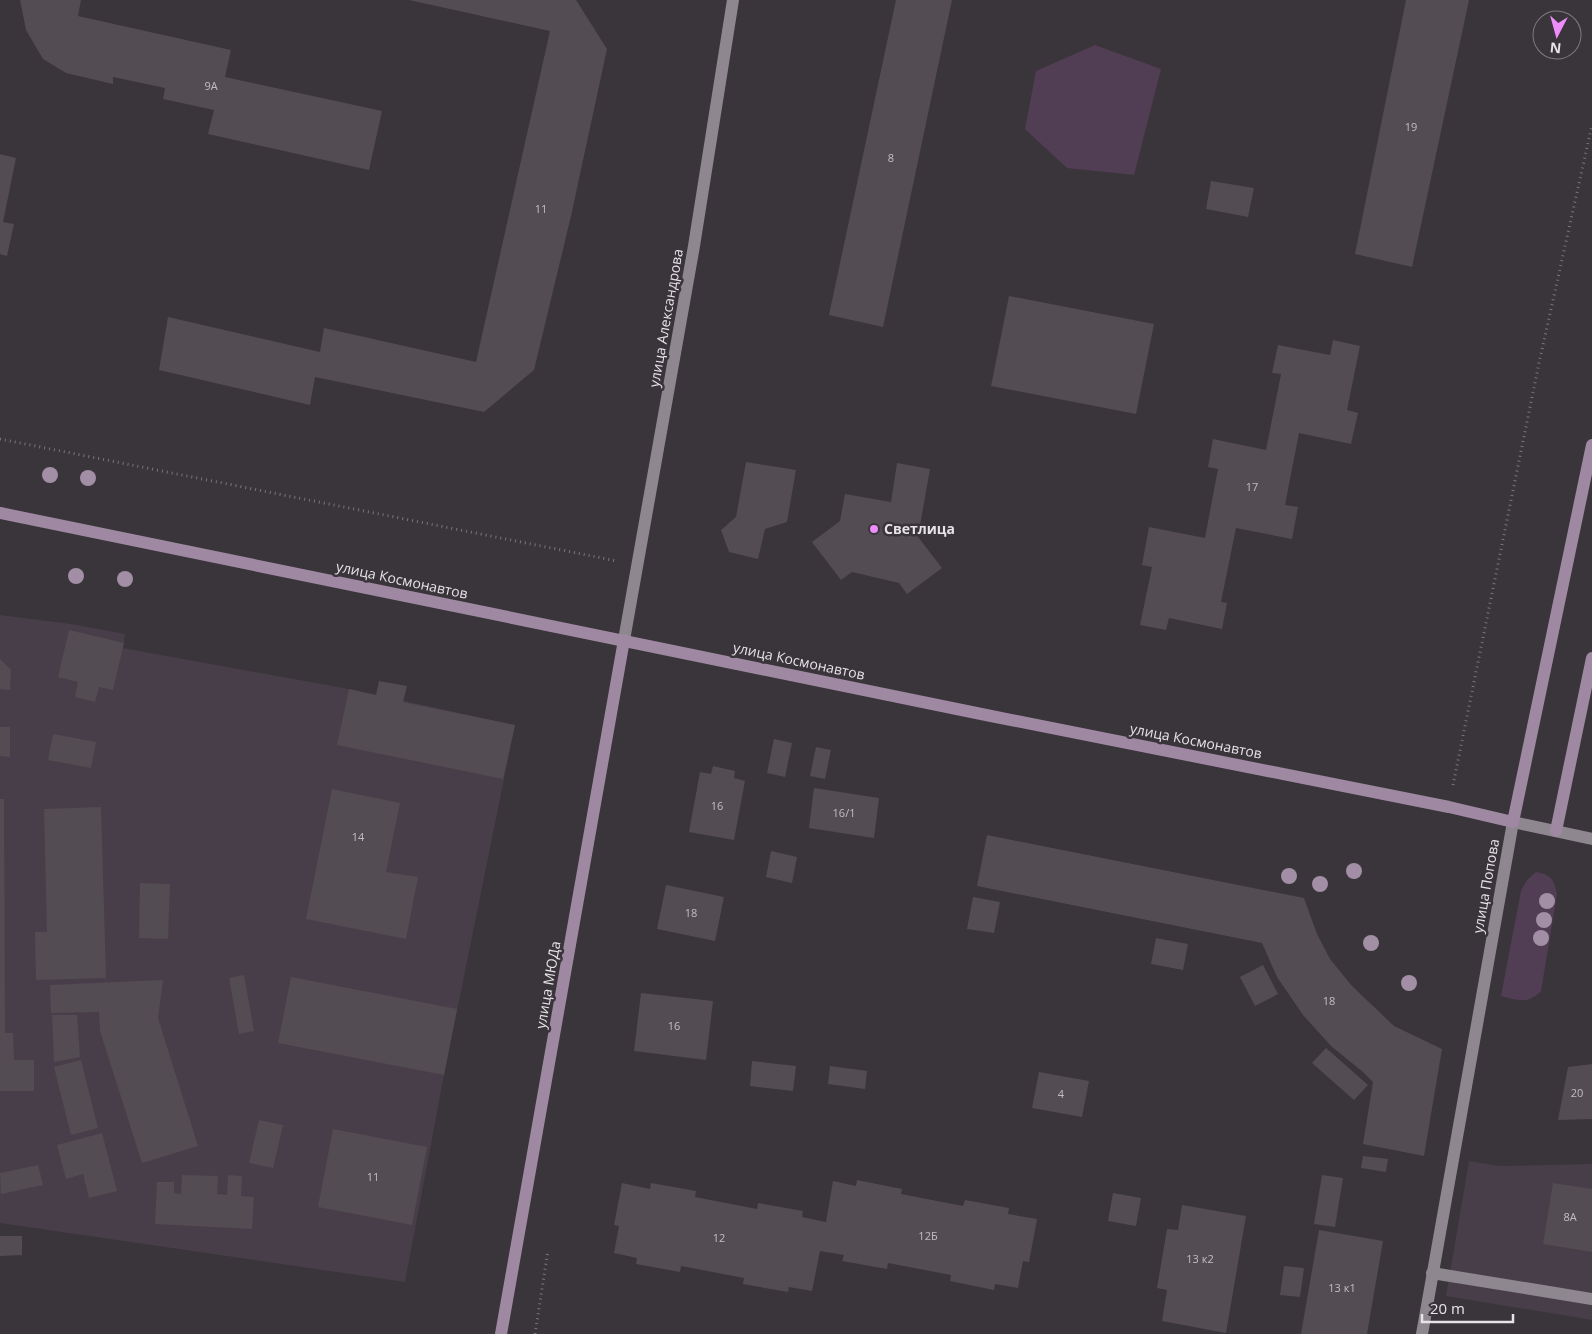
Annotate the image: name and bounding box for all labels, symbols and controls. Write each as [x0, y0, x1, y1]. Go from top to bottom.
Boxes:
north arrow [1532, 10, 1582, 60]
text: N [1549, 38, 1562, 58]
house number: 9А [204, 78, 218, 93]
house number: 19 [1405, 119, 1417, 134]
house number: 8 [888, 150, 894, 165]
house number: 11 [535, 201, 547, 216]
street label: улица Александрова [644, 247, 687, 389]
house number: 17 [1246, 479, 1258, 494]
place label: Светлица [884, 519, 955, 538]
marker: Светлица [868, 523, 880, 535]
street label: улица Космонавтов [334, 556, 470, 603]
street label: улица Космонавтов [731, 637, 867, 684]
street label: улица Космонавтов [1128, 718, 1264, 763]
house number: 16 [711, 798, 723, 813]
house number: 16/1 [833, 805, 855, 820]
house number: 14 [352, 829, 365, 844]
street label: улица Попова [1468, 837, 1503, 935]
house number: 18 [685, 905, 697, 920]
street label: улица МЮДа [530, 940, 565, 1030]
house number: 18 [1323, 993, 1335, 1008]
house number: 16 [668, 1018, 680, 1033]
house number: 20 [1571, 1085, 1583, 1100]
house number: 4 [1058, 1086, 1065, 1101]
house number: 11 [367, 1169, 379, 1184]
house number: 8А [1563, 1209, 1577, 1224]
house number: 12Б [918, 1228, 938, 1243]
house number: 12 [713, 1230, 725, 1245]
house number: 13 к2 [1186, 1251, 1214, 1266]
house number: 13 к1 [1328, 1280, 1356, 1295]
scale bar [1422, 1292, 1513, 1324]
text: 20 m [1430, 1298, 1465, 1318]

